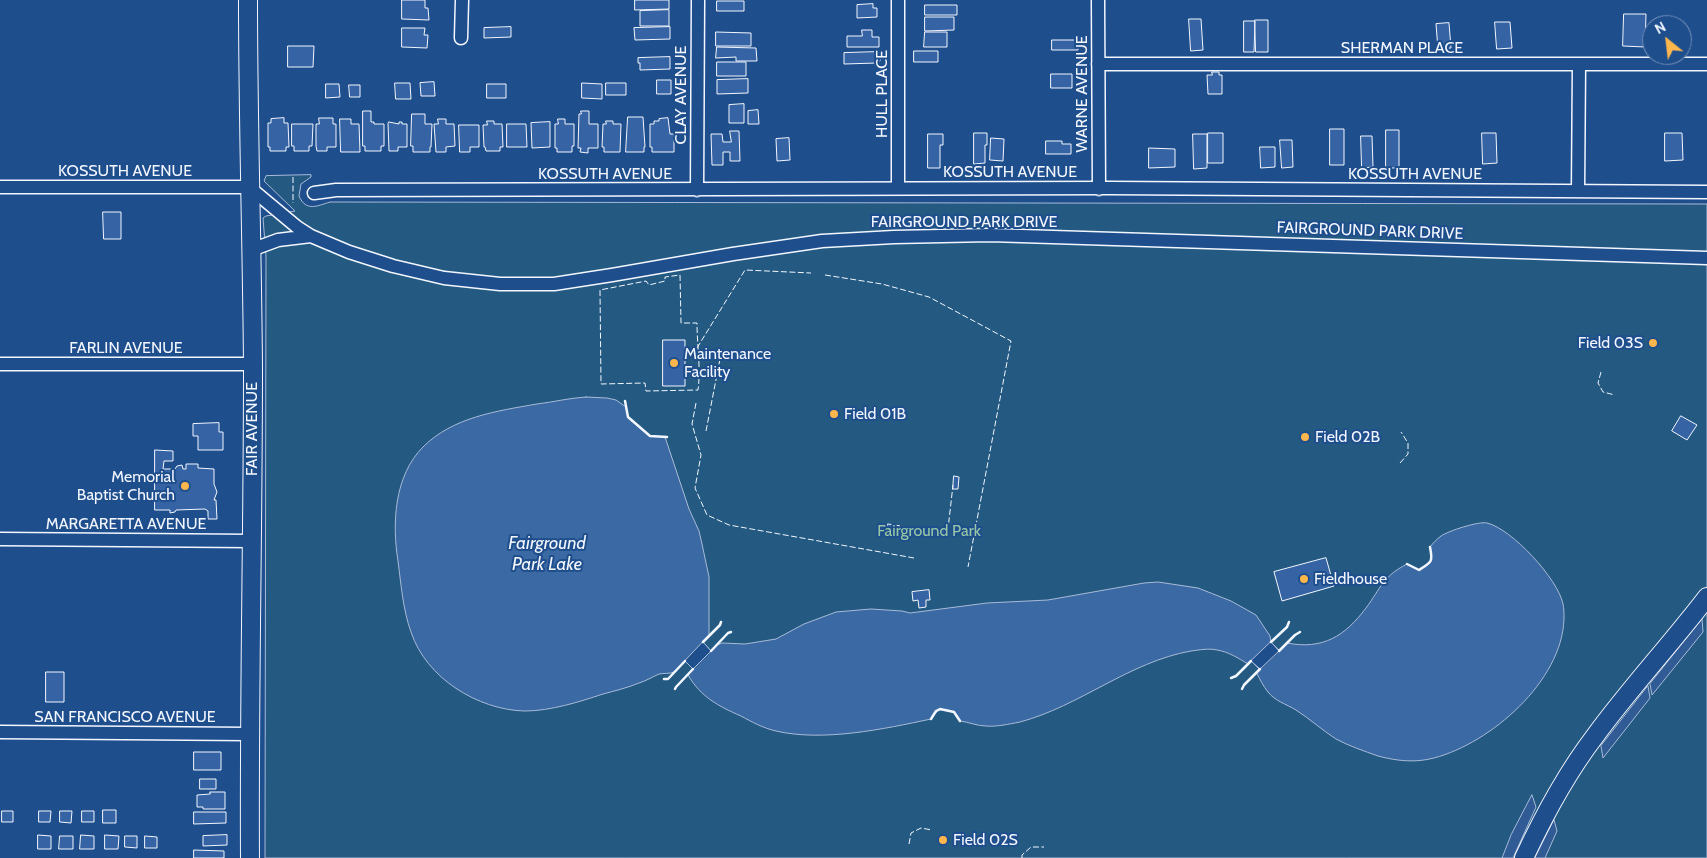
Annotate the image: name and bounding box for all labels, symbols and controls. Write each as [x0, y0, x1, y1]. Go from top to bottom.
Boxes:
north arrow [1642, 15, 1692, 65]
text: N [1652, 17, 1669, 38]
street label: WARNE AVENUE [1072, 35, 1092, 153]
street label: SHERMAN PLACE [1341, 38, 1463, 58]
street label: CLAY AVENUE [671, 46, 691, 144]
street label: HULL PLACE [872, 50, 892, 138]
street label: KOSSUTH AVENUE [58, 161, 192, 181]
street label: KOSSUTH AVENUE [943, 162, 1077, 182]
street label: KOSSUTH AVENUE [538, 164, 672, 184]
street label: KOSSUTH AVENUE [1348, 164, 1482, 184]
street label: FAIRGROUND PARK DRIVE [871, 212, 1057, 232]
street label: FAIRGROUND PARK DRIVE [1276, 218, 1464, 244]
place label: Field 03S [1578, 333, 1643, 353]
marker: Field 03S [1647, 337, 1659, 349]
street label: FARLIN AVENUE [69, 338, 183, 358]
place label: Maintenance Facility [684, 344, 771, 382]
marker: Maintenance Facility [668, 357, 680, 369]
street label: FAIR AVENUE [242, 382, 262, 476]
place label: Field 01B [844, 404, 906, 424]
marker: Field 01B [828, 408, 840, 420]
place label: Field 02B [1315, 427, 1380, 447]
marker: Field 02B [1299, 431, 1311, 443]
place label: Memorial Baptist Church [77, 467, 175, 505]
marker: Memorial Baptist Church [179, 480, 191, 492]
street label: MARGARETTA AVENUE [46, 514, 206, 534]
park label: Fairground Park [877, 521, 981, 541]
water label: Fairground Park Lake [508, 533, 586, 576]
place label: Fieldhouse [1314, 569, 1387, 589]
marker: Fieldhouse [1298, 573, 1310, 585]
street label: SAN FRANCISCO AVENUE [34, 707, 216, 727]
place label: Field 02S [953, 830, 1018, 850]
marker: Field 02S [937, 834, 949, 846]

